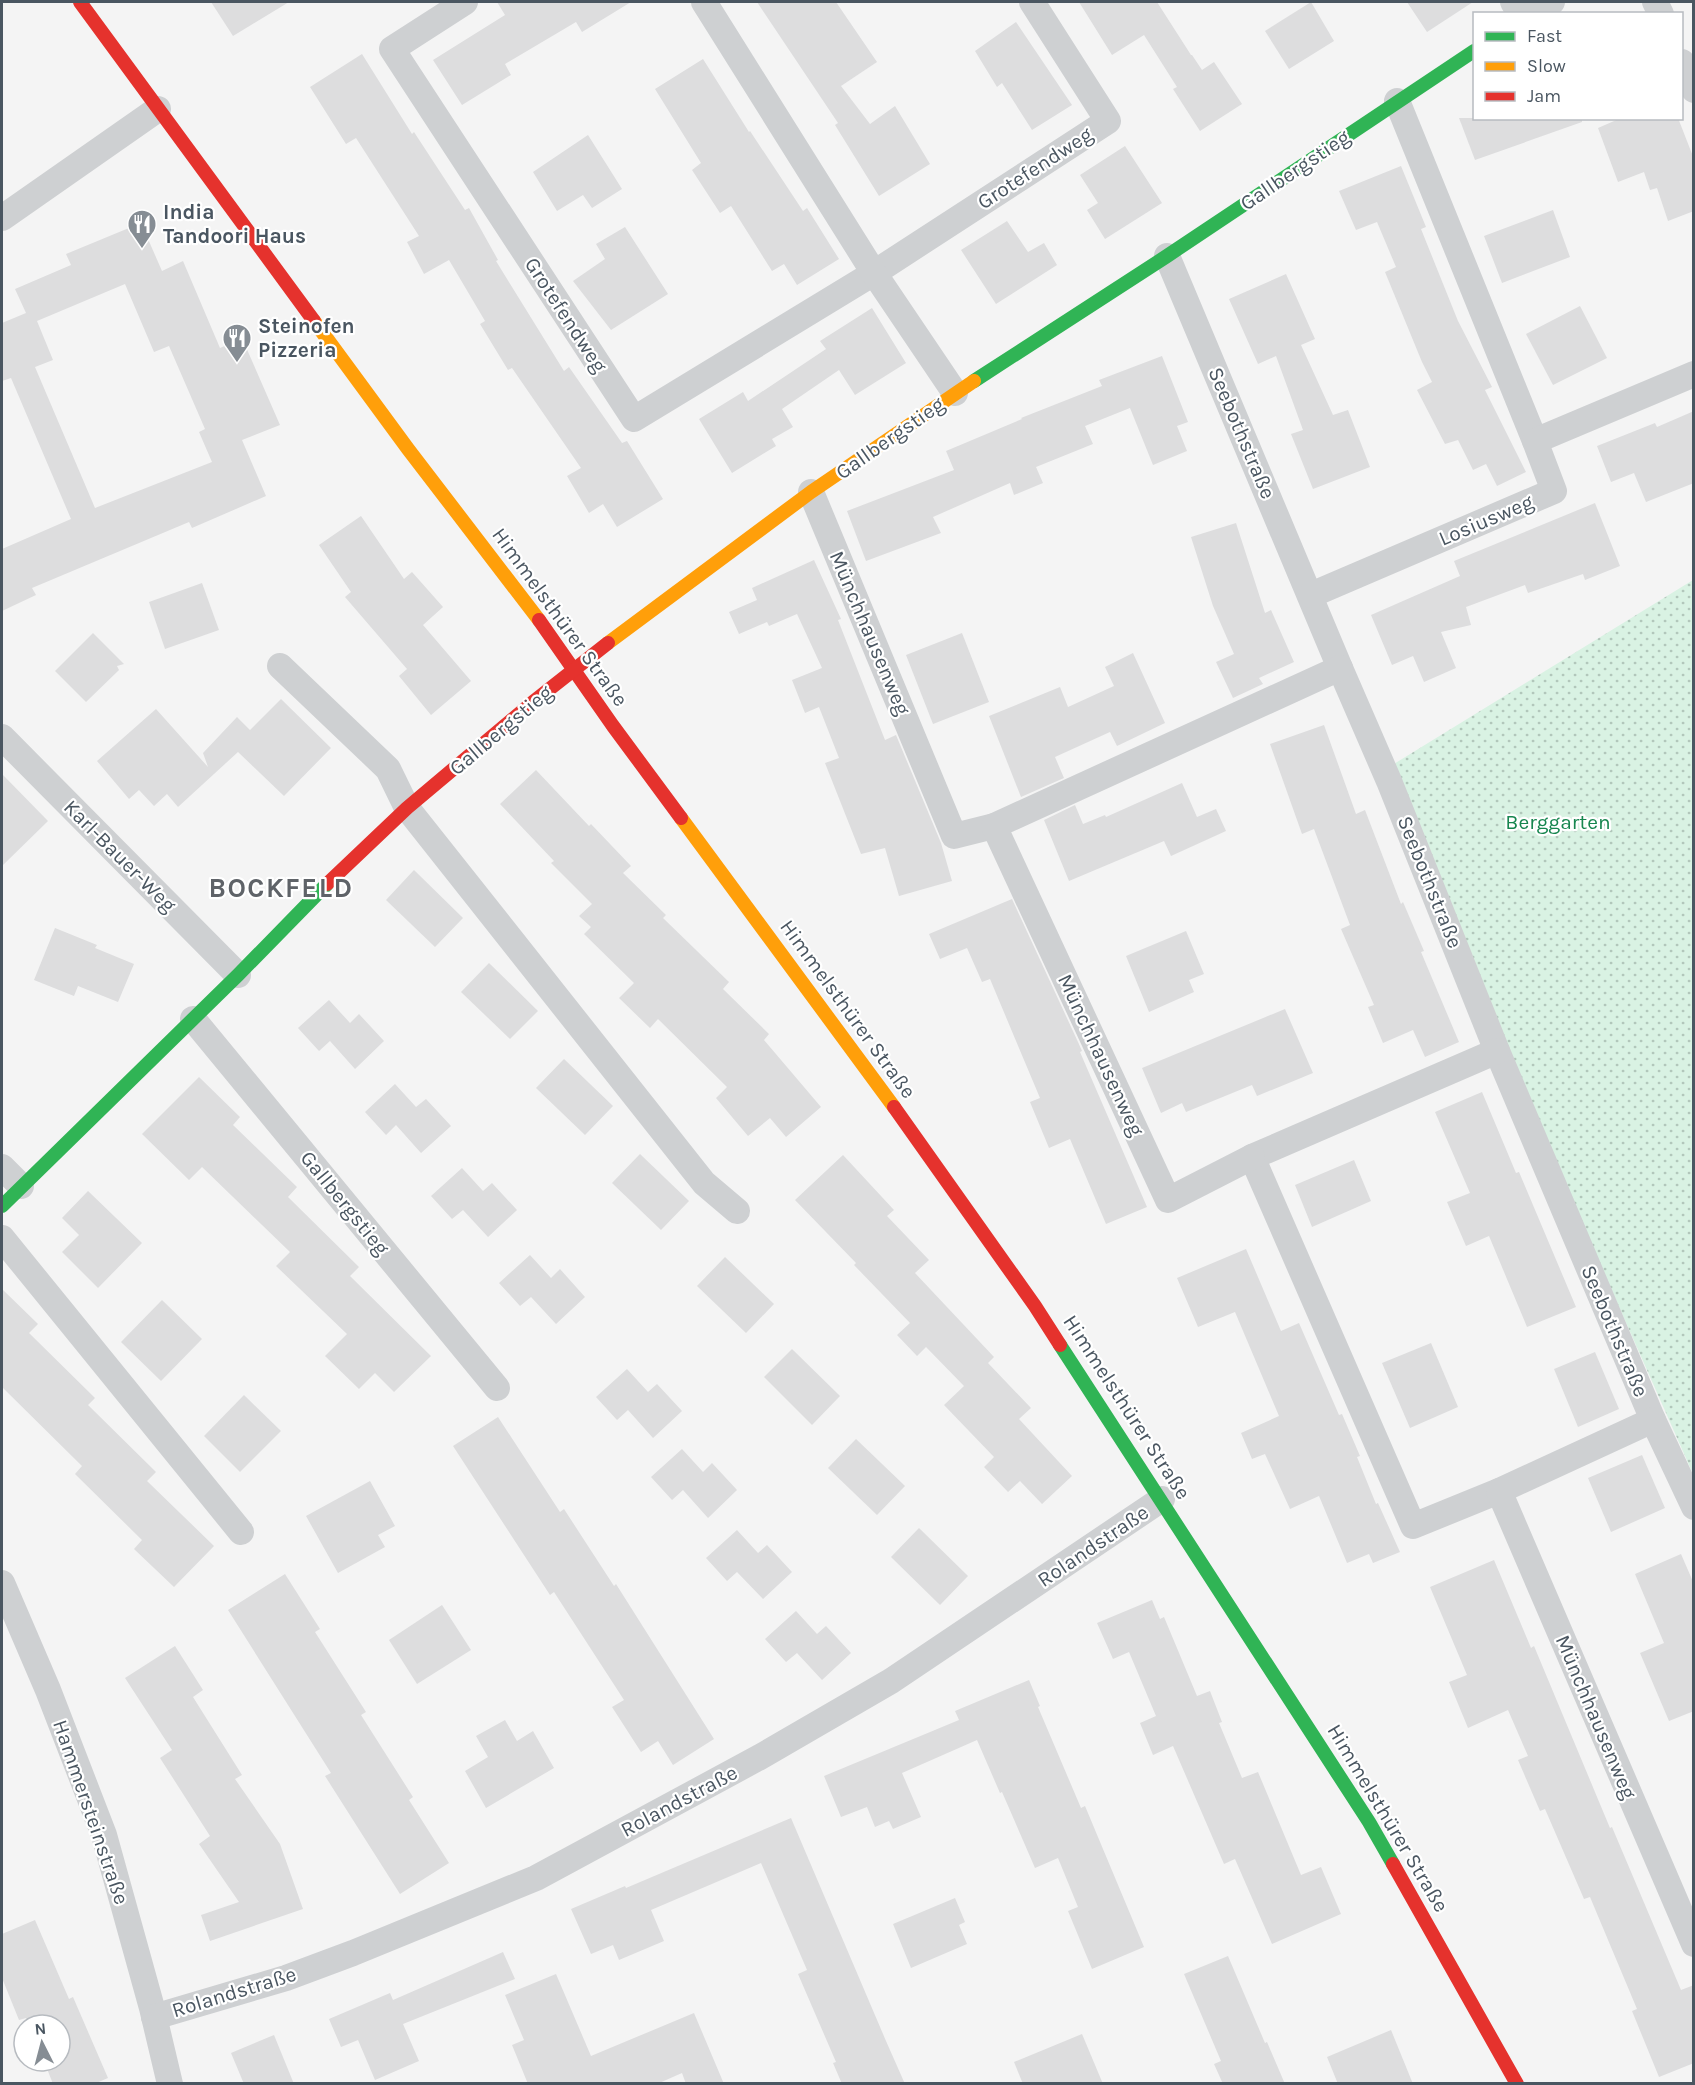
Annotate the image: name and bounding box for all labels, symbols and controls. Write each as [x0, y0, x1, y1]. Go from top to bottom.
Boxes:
legend [1473, 12, 1683, 120]
text: Fast [1527, 25, 1562, 47]
text: Slow [1527, 55, 1566, 77]
text: Jam [1527, 85, 1561, 107]
street label: Grotefendweg [973, 122, 1097, 214]
street label: Gallbergstieg [1236, 124, 1354, 215]
place label: India Tandoori Haus [163, 200, 306, 248]
restaurant icon: India Tandoori Haus [126, 208, 158, 250]
street label: Grotefendweg [520, 253, 612, 377]
place label: Steinofen Pizzeria [258, 314, 355, 362]
restaurant icon: Steinofen Pizzeria [221, 322, 253, 364]
street label: Seebothstraße [1204, 364, 1280, 502]
street label: Gallbergstieg [831, 392, 949, 484]
street label: Losiusweg [1435, 489, 1537, 551]
street label: Himmelsthürer Straße [487, 523, 633, 711]
street label: Münchhausenweg [825, 547, 915, 719]
street label: Gallbergstieg [445, 680, 557, 780]
street label: Karl-Bauer-Weg [59, 795, 181, 917]
park label: Berggarten [1505, 810, 1611, 834]
street label: Seebothstraße [1393, 812, 1467, 952]
district label: BOCKFELD [208, 872, 354, 904]
street label: Himmelsthürer Straße [775, 915, 921, 1103]
street label: Münchhausenweg [1053, 970, 1149, 1140]
street label: Gallbergstieg [296, 1146, 394, 1260]
street label: Seebothstraße [1577, 1262, 1653, 1400]
street label: Himmelsthürer Straße [1058, 1310, 1196, 1504]
street label: Rolandstraße [1033, 1500, 1153, 1592]
street label: Münchhausenweg [1551, 1631, 1641, 1803]
street label: Hammersteinstraße [48, 1717, 134, 1907]
street label: Himmelsthürer Straße [1322, 1720, 1454, 1916]
street label: Rolandstraße [617, 1760, 741, 1842]
street label: Rolandstraße [169, 1962, 299, 2022]
north arrow [12, 2013, 72, 2073]
text: N [34, 2019, 47, 2039]

